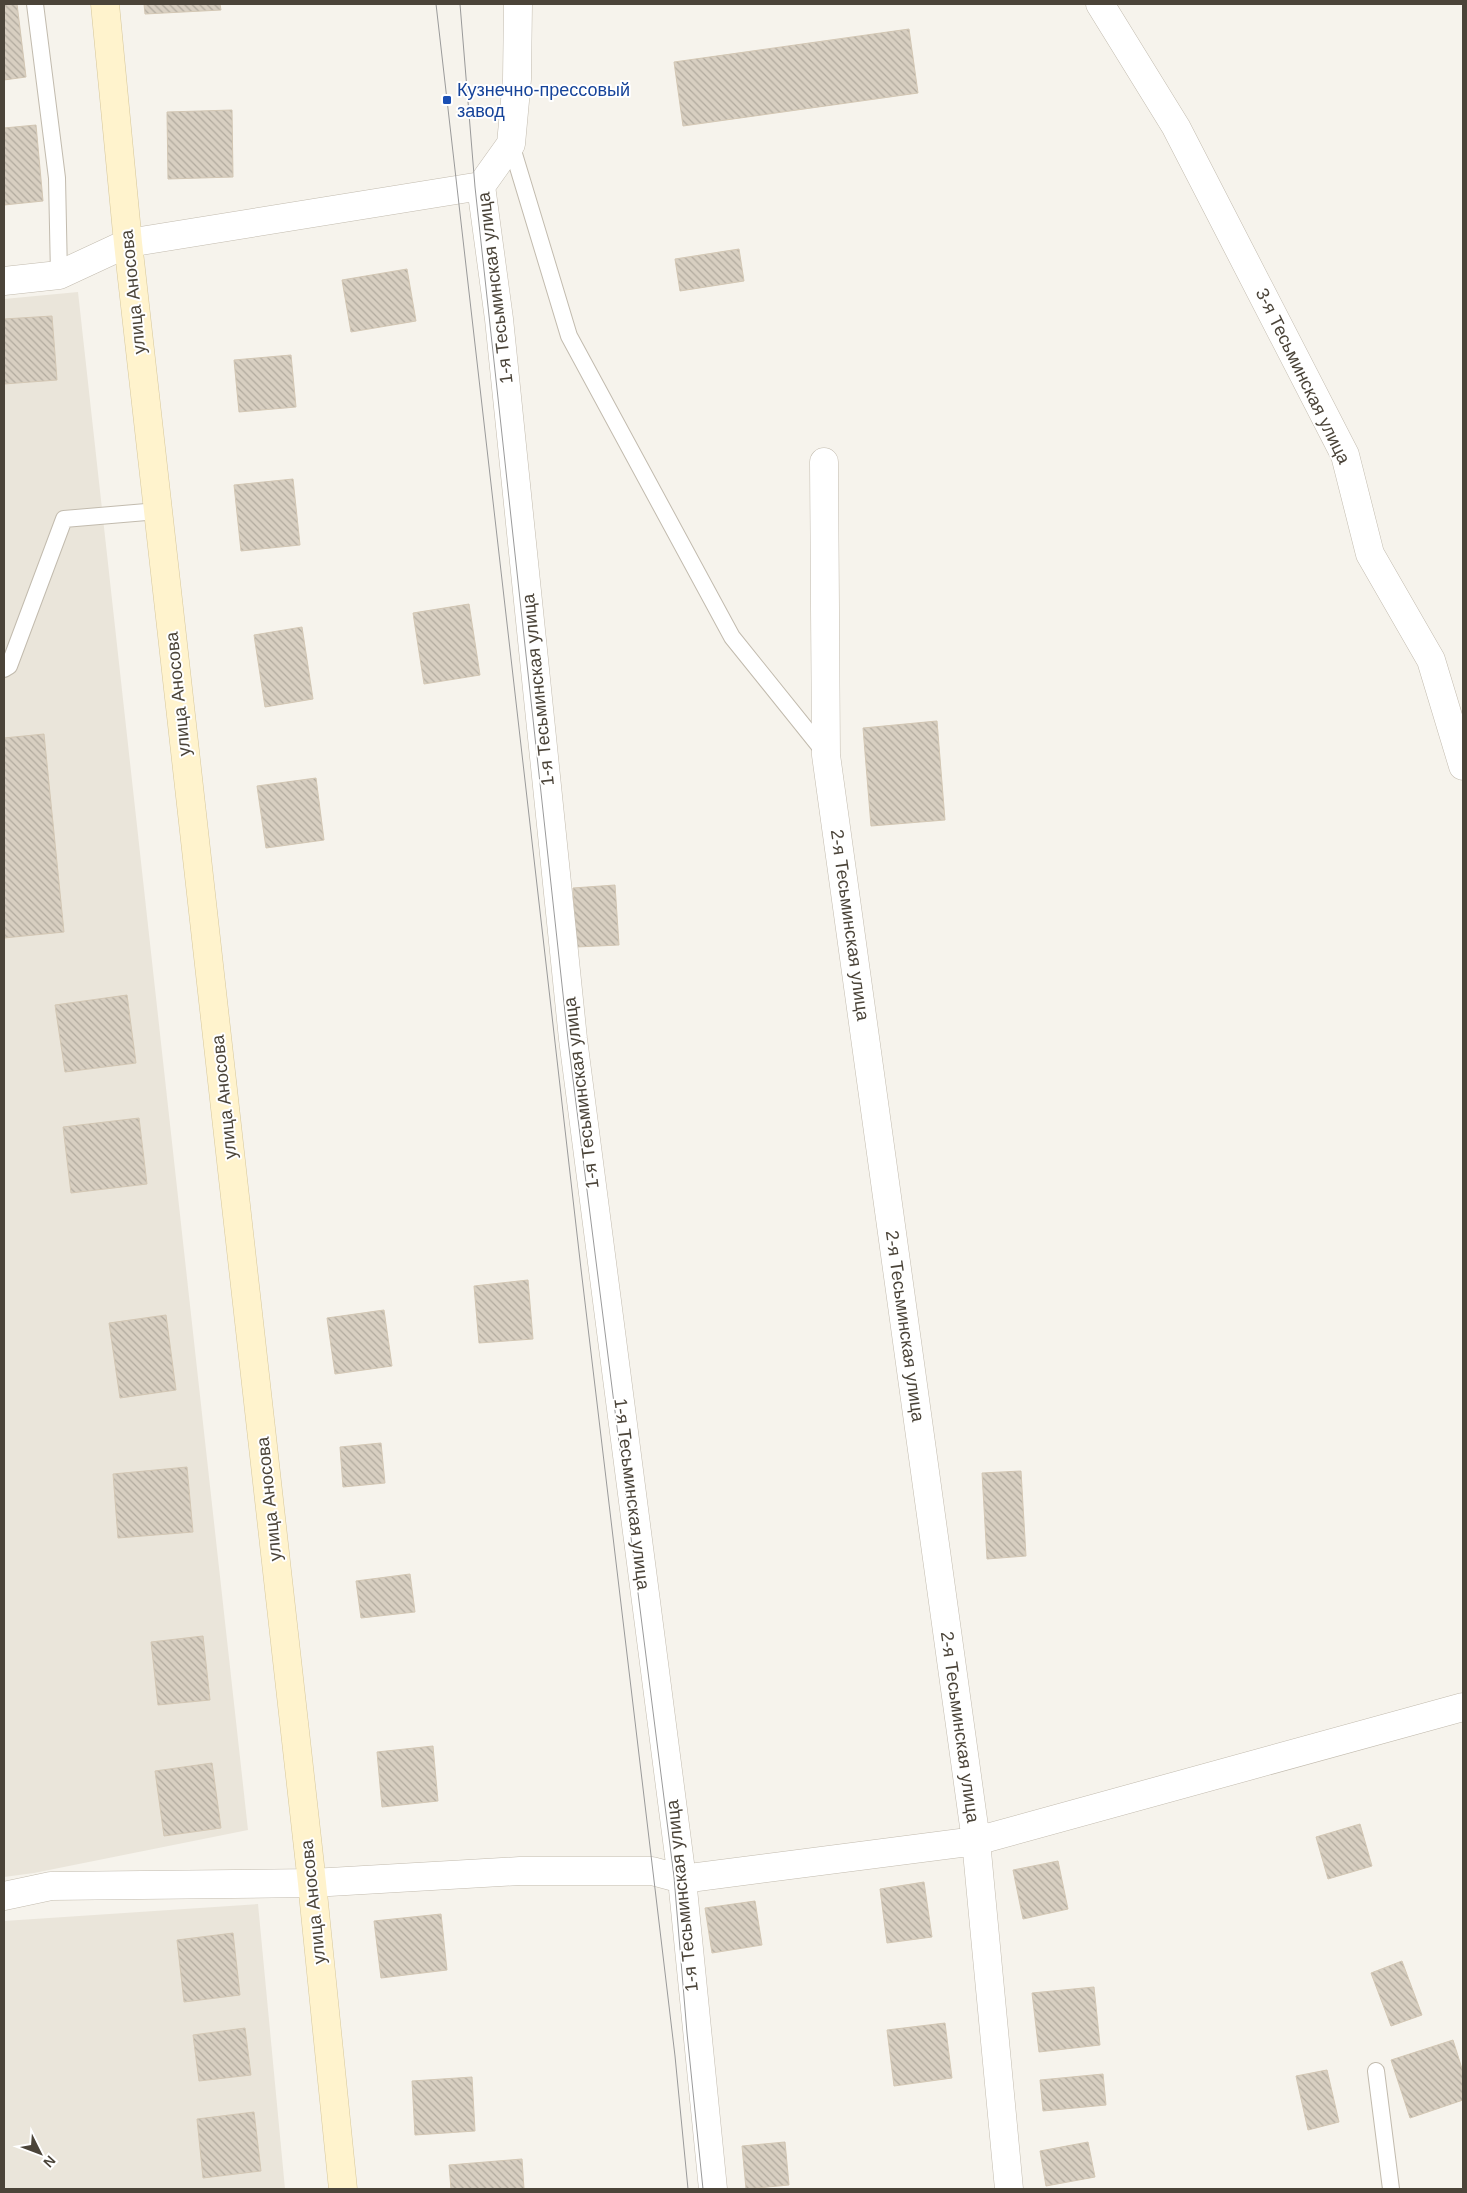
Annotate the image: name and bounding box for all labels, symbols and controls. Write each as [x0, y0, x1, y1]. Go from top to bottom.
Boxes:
place label: Кузнечно-прессовый завод [457, 80, 630, 121]
marker: Кузнечно-прессовый завод [441, 94, 453, 106]
street label: 1-я Тесьминская улица [473, 190, 517, 385]
street label: улица Аносова [116, 228, 149, 355]
street label: 3-я Тесьминская улица [1252, 285, 1355, 468]
street label: 1-я Тесьминская улица [518, 592, 558, 787]
street label: улица Аносова [161, 630, 194, 757]
street label: 2-я Тесьминская улица [827, 828, 873, 1023]
street label: 1-я Тесьминская улица [559, 995, 603, 1190]
street label: улица Аносова [207, 1033, 240, 1160]
street label: 2-я Тесьминская улица [882, 1229, 928, 1424]
street label: 1-я Тесьминская улица [610, 1397, 654, 1592]
street label: улица Аносова [252, 1435, 285, 1562]
street label: 2-я Тесьминская улица [937, 1630, 983, 1825]
street label: 1-я Тесьминская улица [662, 1798, 702, 1993]
street label: улица Аносова [296, 1838, 329, 1965]
north arrow [15, 2128, 65, 2178]
text: N [40, 2153, 59, 2171]

